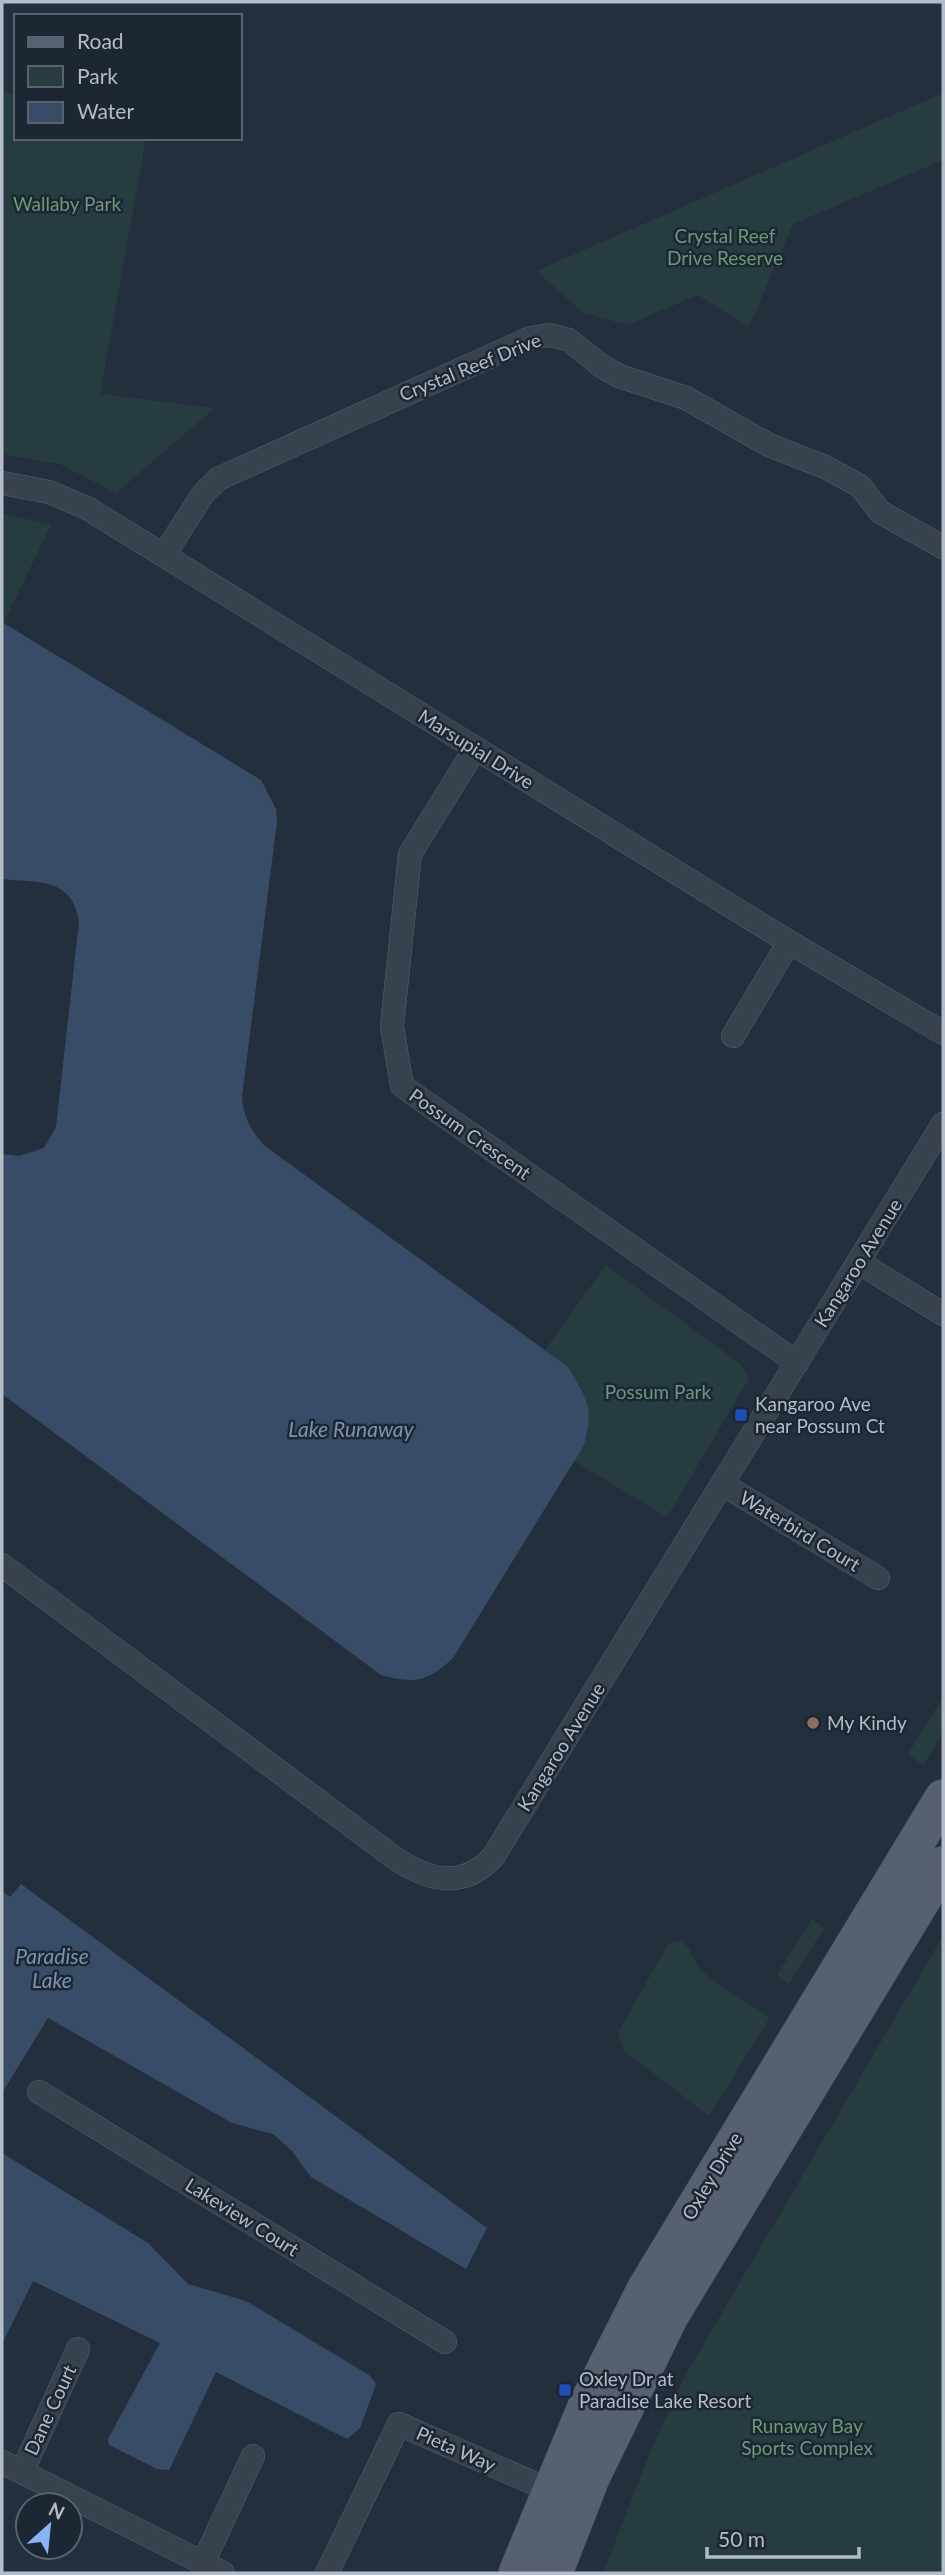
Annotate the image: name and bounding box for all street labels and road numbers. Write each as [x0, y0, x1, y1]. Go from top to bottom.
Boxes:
street label: Crystal Reef Drive [396, 328, 544, 405]
street label: Marsupial Drive [414, 704, 538, 793]
street label: Possum Crescent [405, 1083, 536, 1184]
street label: Kangaroo Avenue [809, 1194, 906, 1331]
street label: Waterbird Court [736, 1486, 865, 1576]
street label: Kangaroo Avenue [512, 1678, 609, 1815]
street label: Oxley Drive [676, 2128, 747, 2224]
street label: Lakeview Court [181, 2173, 303, 2261]
street label: Dane Court [19, 2361, 80, 2458]
street label: Pieta Way [413, 2421, 500, 2476]

